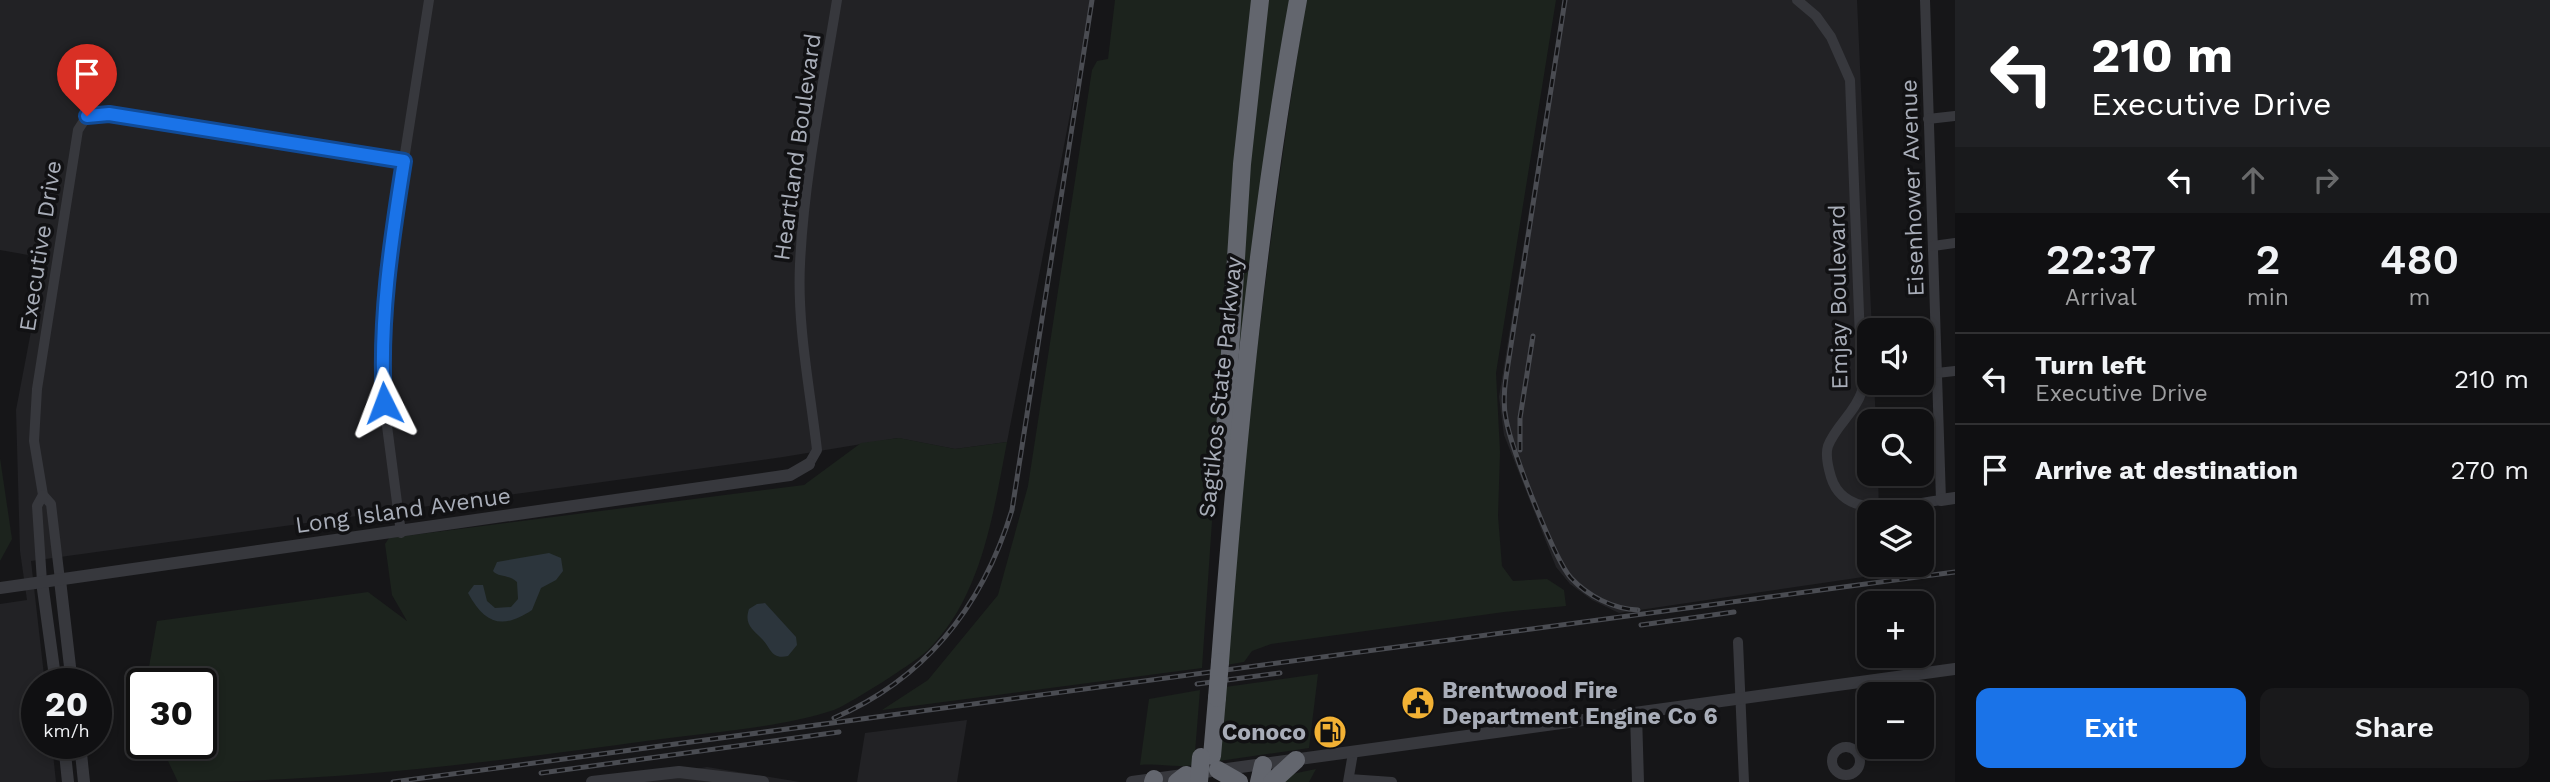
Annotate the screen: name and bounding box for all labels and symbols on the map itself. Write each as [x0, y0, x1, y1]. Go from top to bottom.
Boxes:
street label: Heartland Boulevard [768, 32, 827, 262]
pin [57, 44, 117, 116]
street label: Eisenhower Avenue [1895, 79, 1930, 297]
street label: Executive Drive [14, 159, 67, 334]
street label: Emjay Boulevard [1823, 204, 1854, 390]
street label: Sagtikos State Parkway [1193, 255, 1248, 519]
position arrow [347, 366, 421, 440]
street label: Long Island Avenue [294, 482, 513, 539]
speed limit sign: 30 [126, 668, 217, 759]
place label: Brentwood Fire Department Engine Co 6 [1442, 677, 1718, 730]
public building icon: Brentwood Fire Department Engine Co 6 [1399, 684, 1437, 722]
fuel station icon: Conoco [1311, 713, 1349, 751]
place label: Conoco [1222, 719, 1306, 746]

